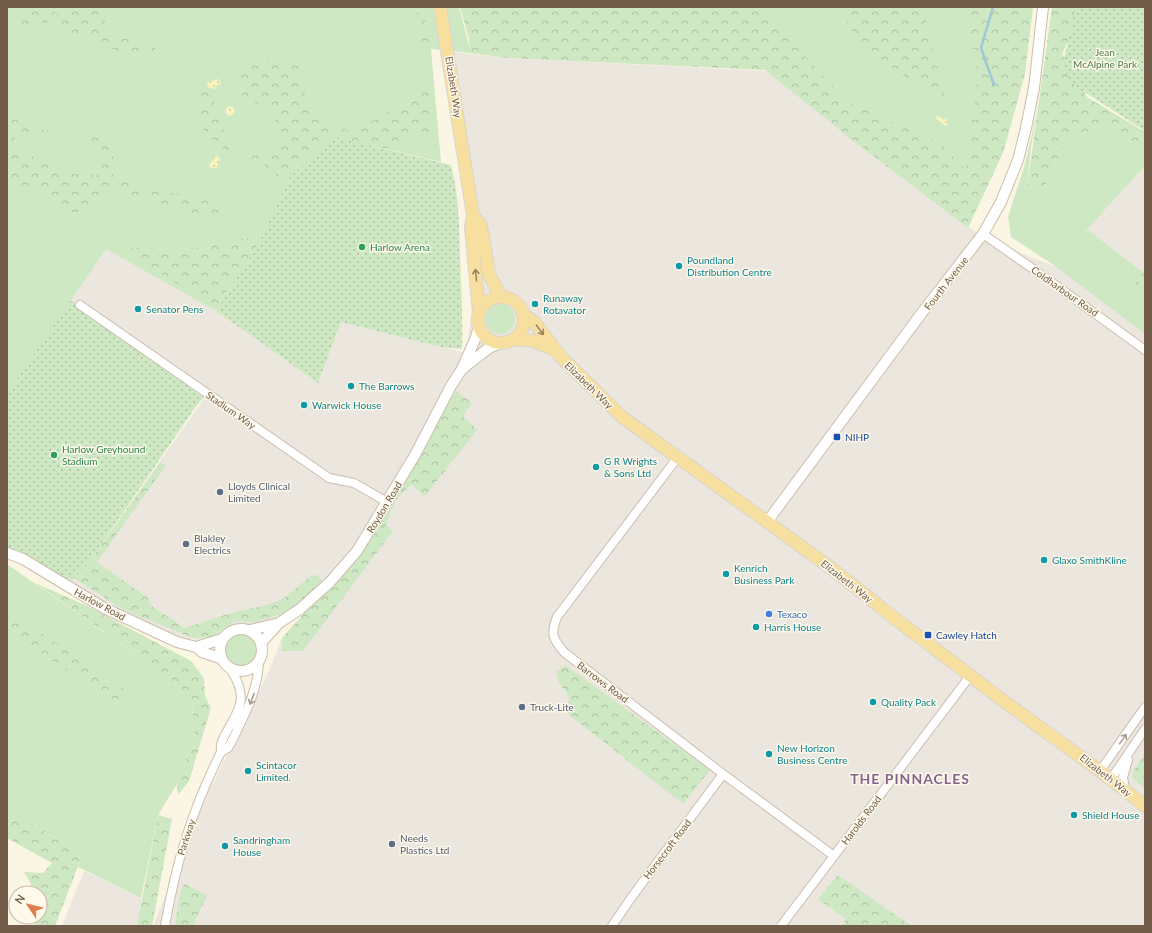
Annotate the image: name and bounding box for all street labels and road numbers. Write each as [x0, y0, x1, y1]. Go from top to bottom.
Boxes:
street label: Elizabeth Way [443, 55, 465, 119]
street label: Fourth Avenue [921, 254, 971, 312]
street label: Coldharbour Road [1029, 263, 1101, 319]
street label: Elizabeth Way [562, 359, 616, 412]
street label: Stadium Way [204, 389, 259, 432]
street label: Roydon Road [364, 479, 404, 535]
street label: Elizabeth Way [819, 557, 876, 605]
street label: Harlow Road [72, 585, 128, 623]
street label: Barrows Road [575, 659, 631, 705]
street label: Elizabeth Way [1078, 751, 1135, 799]
street label: Harolds Road [839, 793, 883, 847]
street label: Parkway [175, 817, 198, 857]
street label: Horsecroft Road [641, 817, 693, 881]

